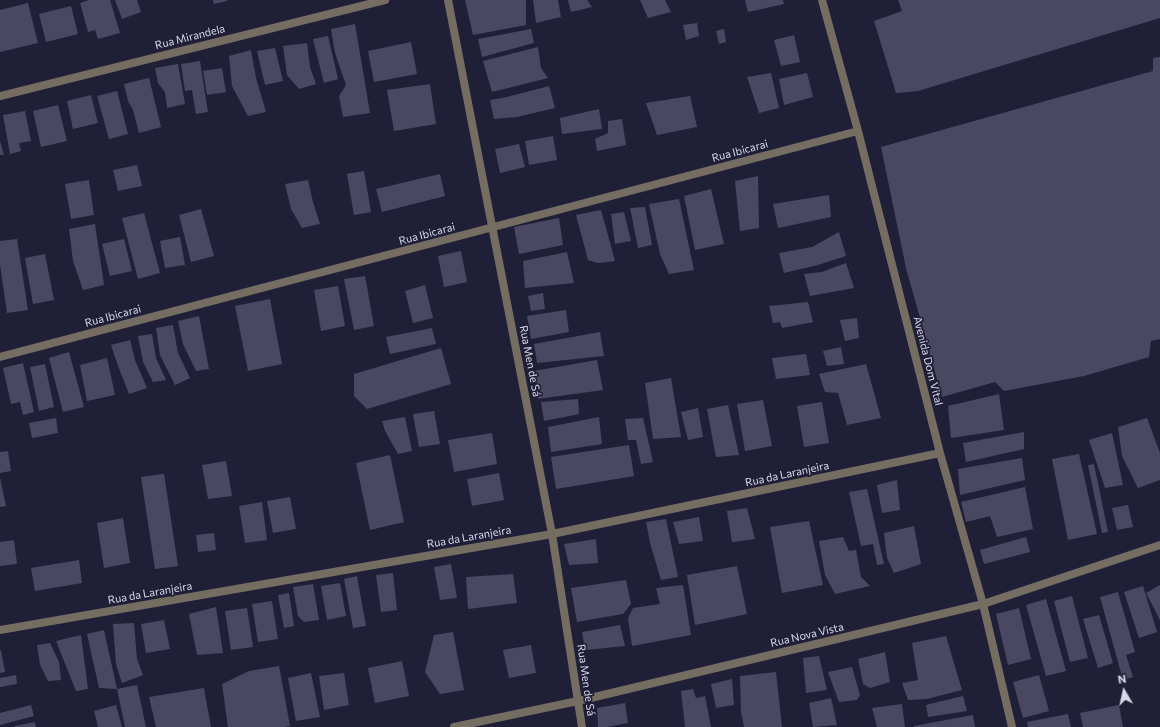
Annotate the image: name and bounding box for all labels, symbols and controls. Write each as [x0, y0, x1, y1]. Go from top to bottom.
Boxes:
street label: Rua Mirandela [154, 22, 226, 52]
street label: Rua Ibicarai [710, 137, 770, 165]
street label: Rua Ibicarai [397, 220, 457, 248]
street label: Rua Ibicarai [83, 302, 143, 330]
street label: Avenida Dom Vital [911, 315, 945, 407]
street label: Rua Men de Sá [517, 324, 543, 398]
street label: Rua da Laranjeira [744, 459, 830, 489]
street label: Rua da Laranjeira [426, 523, 512, 551]
street label: Rua da Laranjeira [107, 579, 193, 607]
street label: Rua Nova Vista [769, 620, 845, 650]
street label: Rua Men de Sá [574, 643, 598, 717]
north arrow [1104, 671, 1144, 711]
text: N [1117, 672, 1127, 686]

